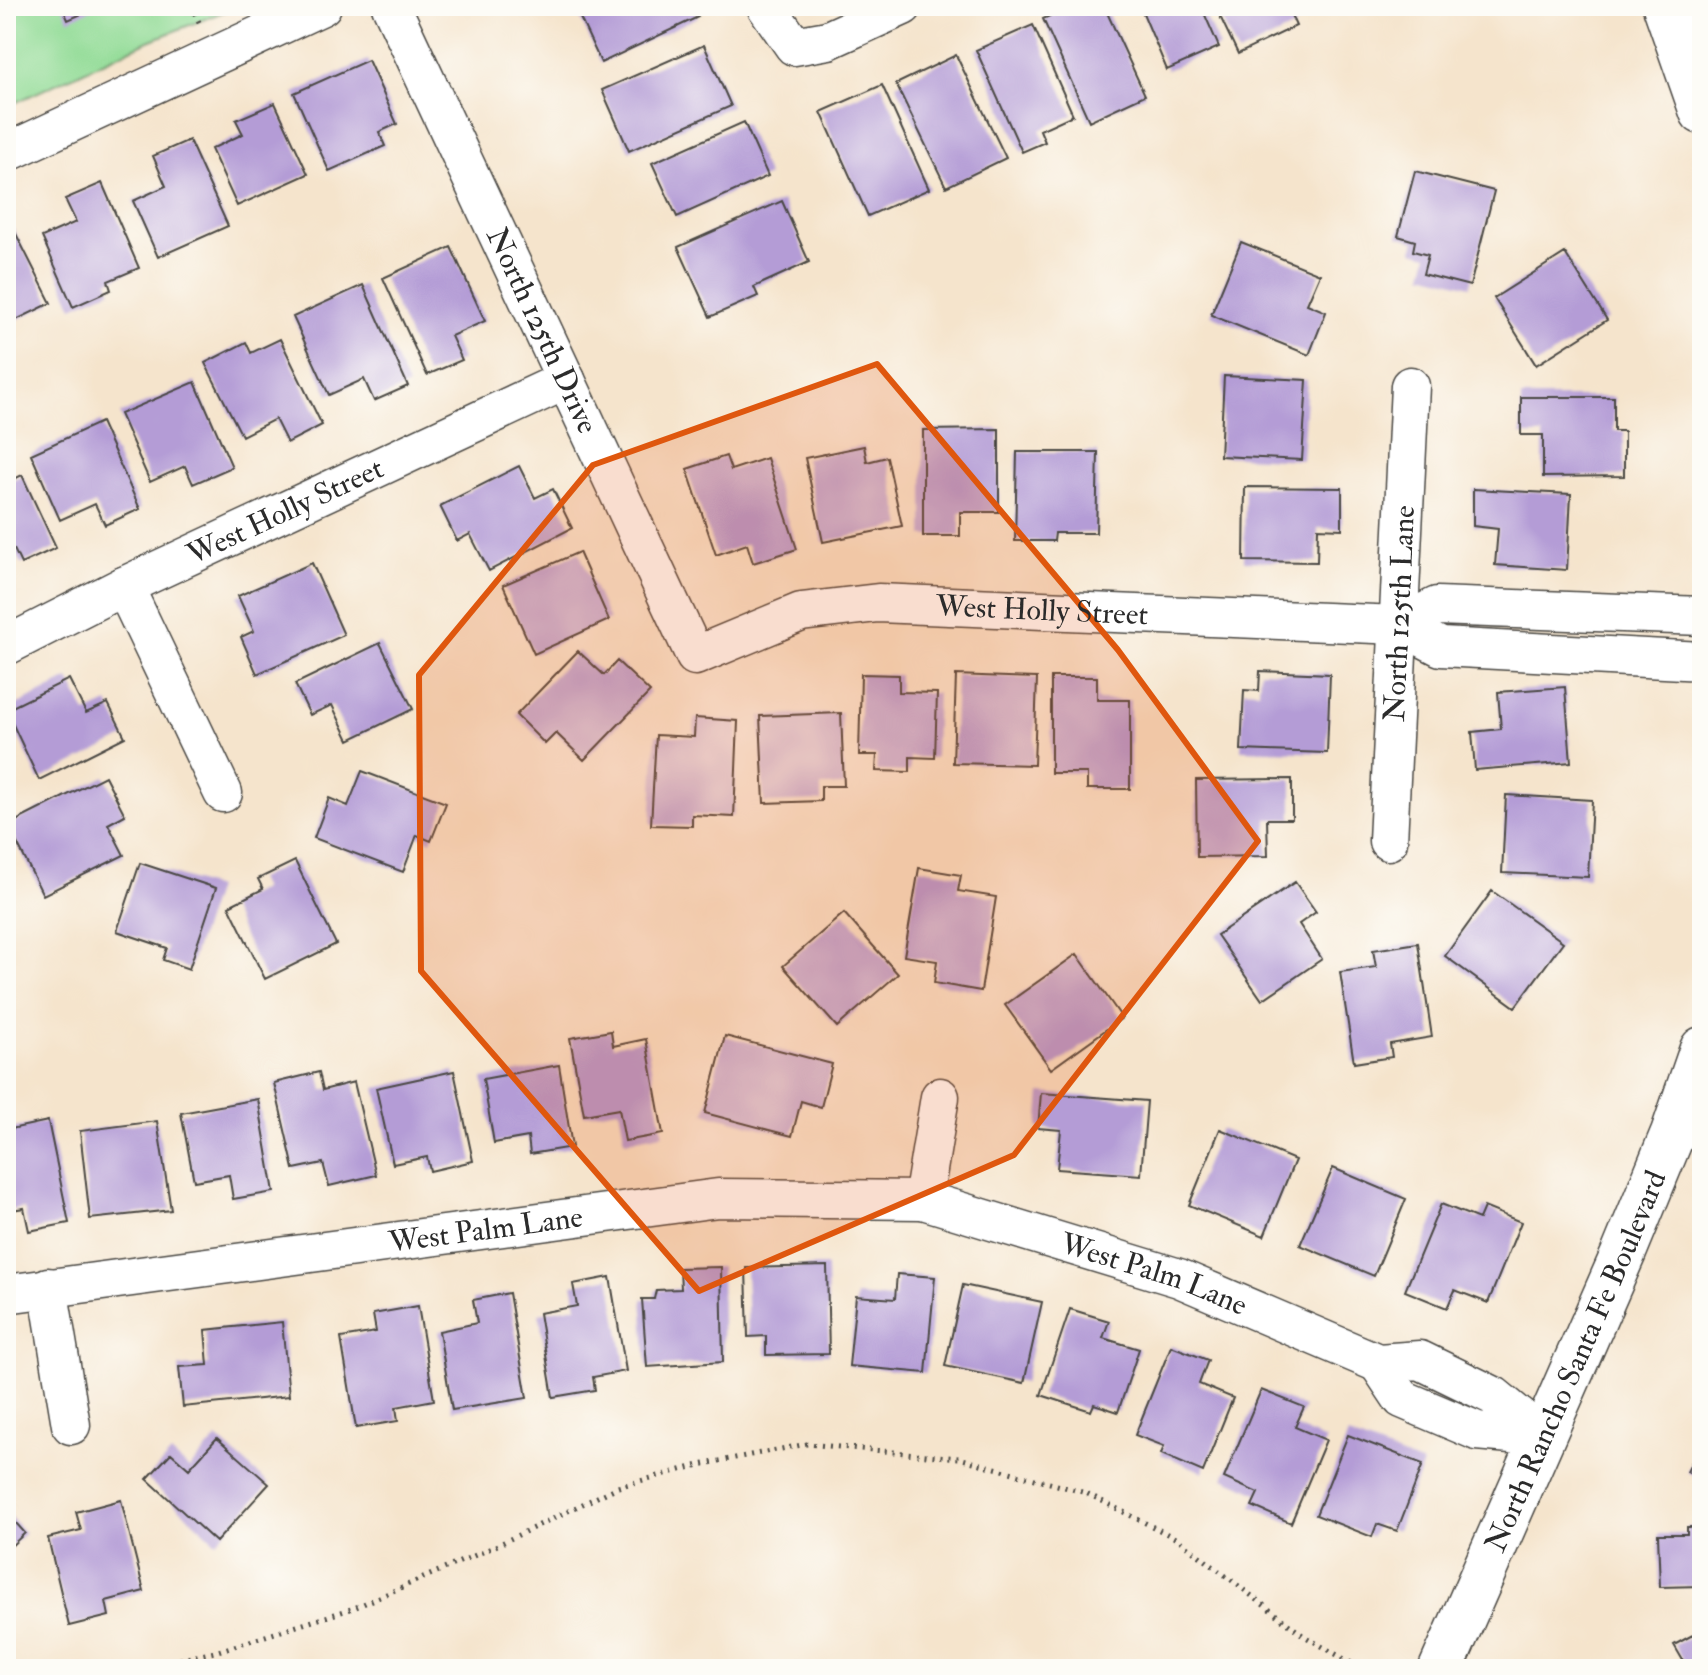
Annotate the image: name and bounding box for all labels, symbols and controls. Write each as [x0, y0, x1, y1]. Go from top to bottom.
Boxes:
street label: North 125th Drive [479, 221, 607, 439]
street label: West Holly Street [180, 449, 389, 573]
street label: North 125th Lane [1375, 504, 1423, 722]
street label: West Holly Street [934, 587, 1149, 633]
street label: North Rancho Santa Fe Boulevard [1476, 1165, 1674, 1557]
street label: West Palm Lane [385, 1198, 585, 1261]
street label: West Palm Lane [1055, 1224, 1253, 1324]

